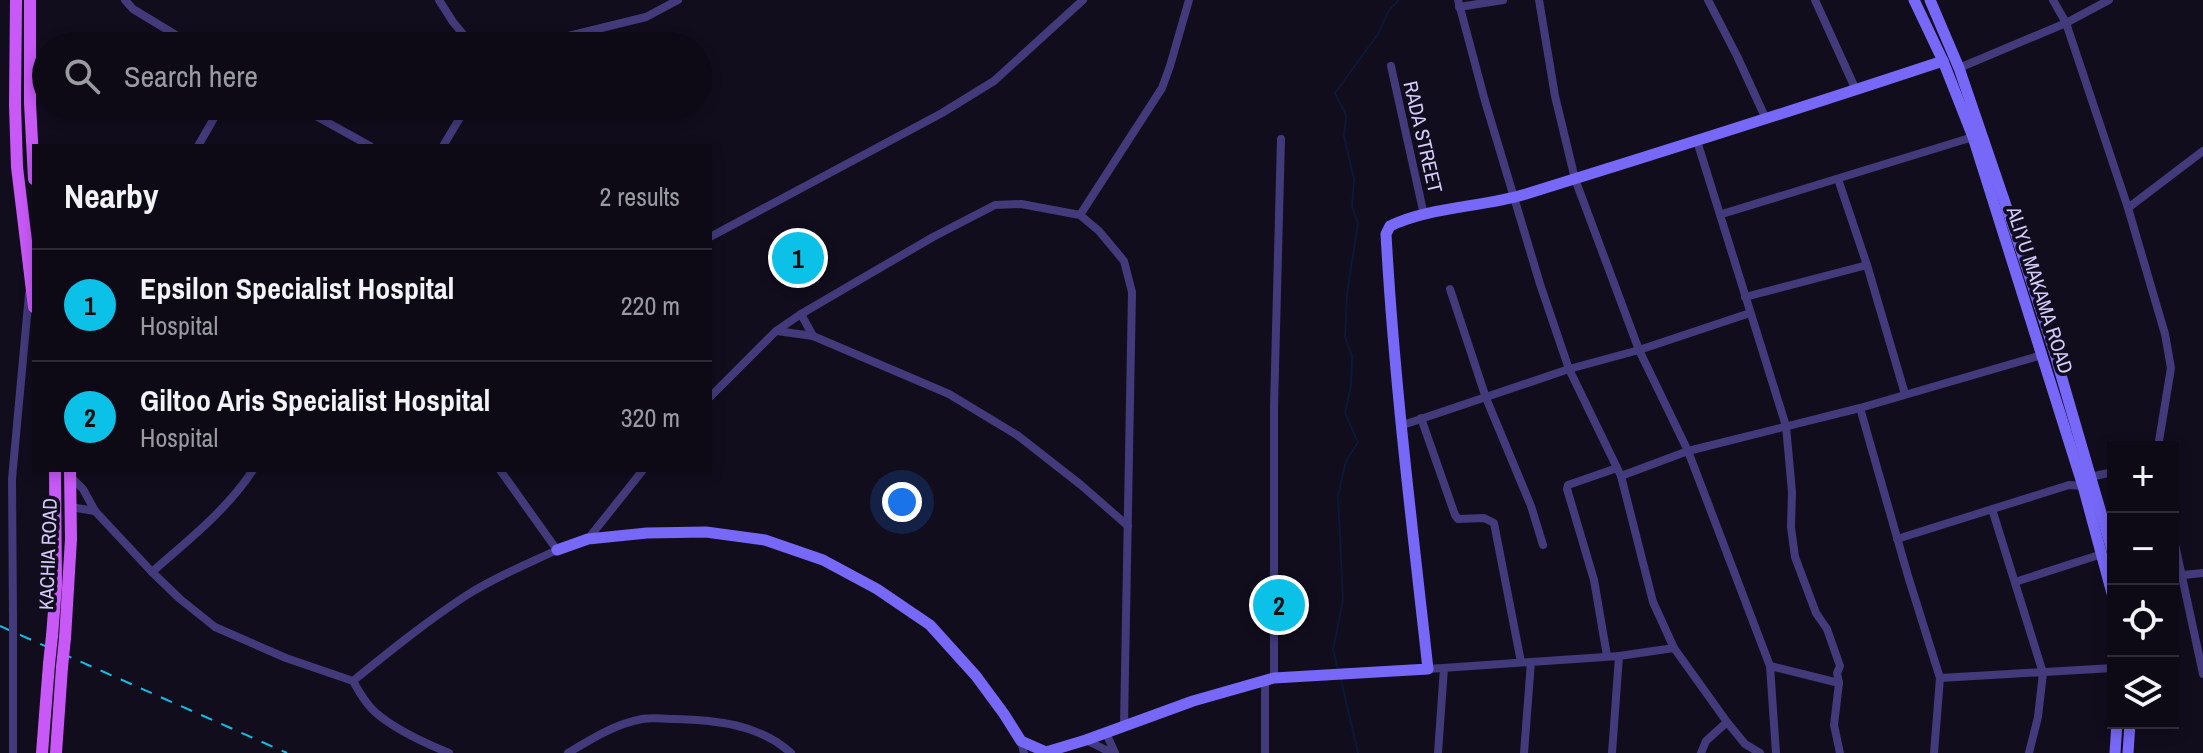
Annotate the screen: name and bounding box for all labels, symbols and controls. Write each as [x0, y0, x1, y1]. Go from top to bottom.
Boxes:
search box [32, 32, 712, 120]
icon: search [60, 54, 104, 98]
text: Search here [124, 56, 258, 96]
street label: RADA STREET [1398, 78, 1449, 195]
text: Nearby [64, 173, 159, 219]
text: 2 results [599, 179, 680, 214]
street label: ALIYU MAKAMA ROAD [2000, 202, 2080, 377]
pin: 1 [772, 228, 824, 288]
text: Epsilon Specialist Hospital [140, 268, 454, 308]
text: 1 [84, 288, 96, 323]
text: 220 m [621, 288, 680, 323]
text: Hospital [140, 308, 218, 343]
text: Giltoo Aris Specialist Hospital [140, 380, 490, 420]
text: 2 [84, 400, 96, 435]
text: 320 m [621, 400, 680, 435]
text: Hospital [140, 420, 218, 455]
map controls [2107, 441, 2179, 729]
button: + [2107, 441, 2179, 513]
your location [882, 482, 922, 522]
street label: KACHIA ROAD [32, 497, 63, 610]
button: − [2107, 513, 2179, 585]
pin: 2 [1253, 575, 1305, 635]
button: locate [2107, 585, 2179, 657]
button: layers [2107, 657, 2179, 729]

